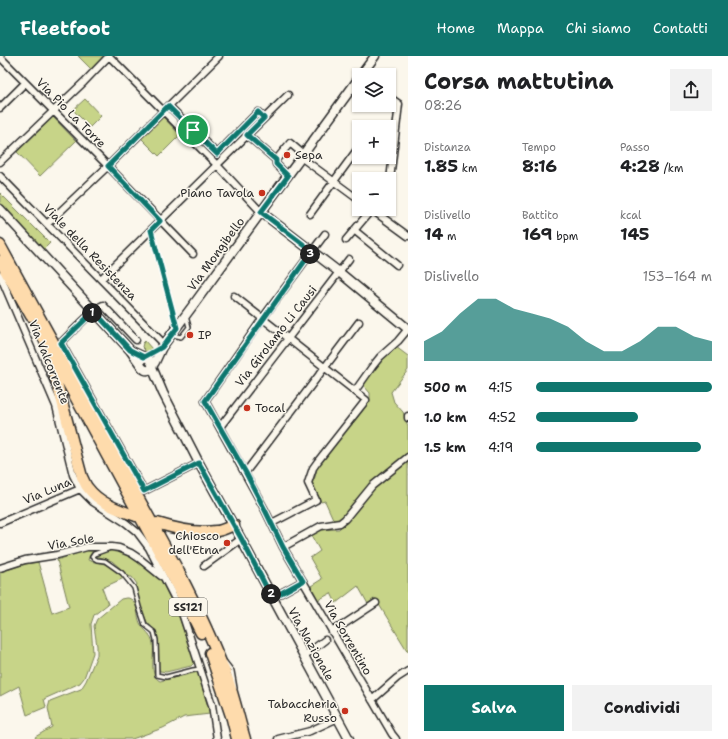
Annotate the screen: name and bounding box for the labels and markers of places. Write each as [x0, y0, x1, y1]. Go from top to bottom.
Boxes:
pin [176, 113, 210, 147]
place label: Sepa [295, 147, 323, 163]
marker: Sepa [282, 150, 292, 160]
place label: Piano Tavola [180, 185, 255, 201]
marker: Piano Tavola [257, 188, 267, 198]
pin: 3 [300, 244, 320, 264]
pin: 1 [82, 303, 102, 323]
place label: IP [198, 327, 212, 343]
marker: IP [185, 330, 195, 340]
place label: Tocal [255, 400, 285, 416]
marker: Tocal [242, 403, 252, 413]
place label: Chiosco dell'Etna [168, 528, 220, 558]
marker: Chiosco dell'Etna [222, 538, 232, 548]
pin: 2 [261, 584, 281, 604]
place label: Tabaccheria Russo [268, 696, 338, 726]
marker: Tabaccheria Russo [340, 706, 350, 716]

